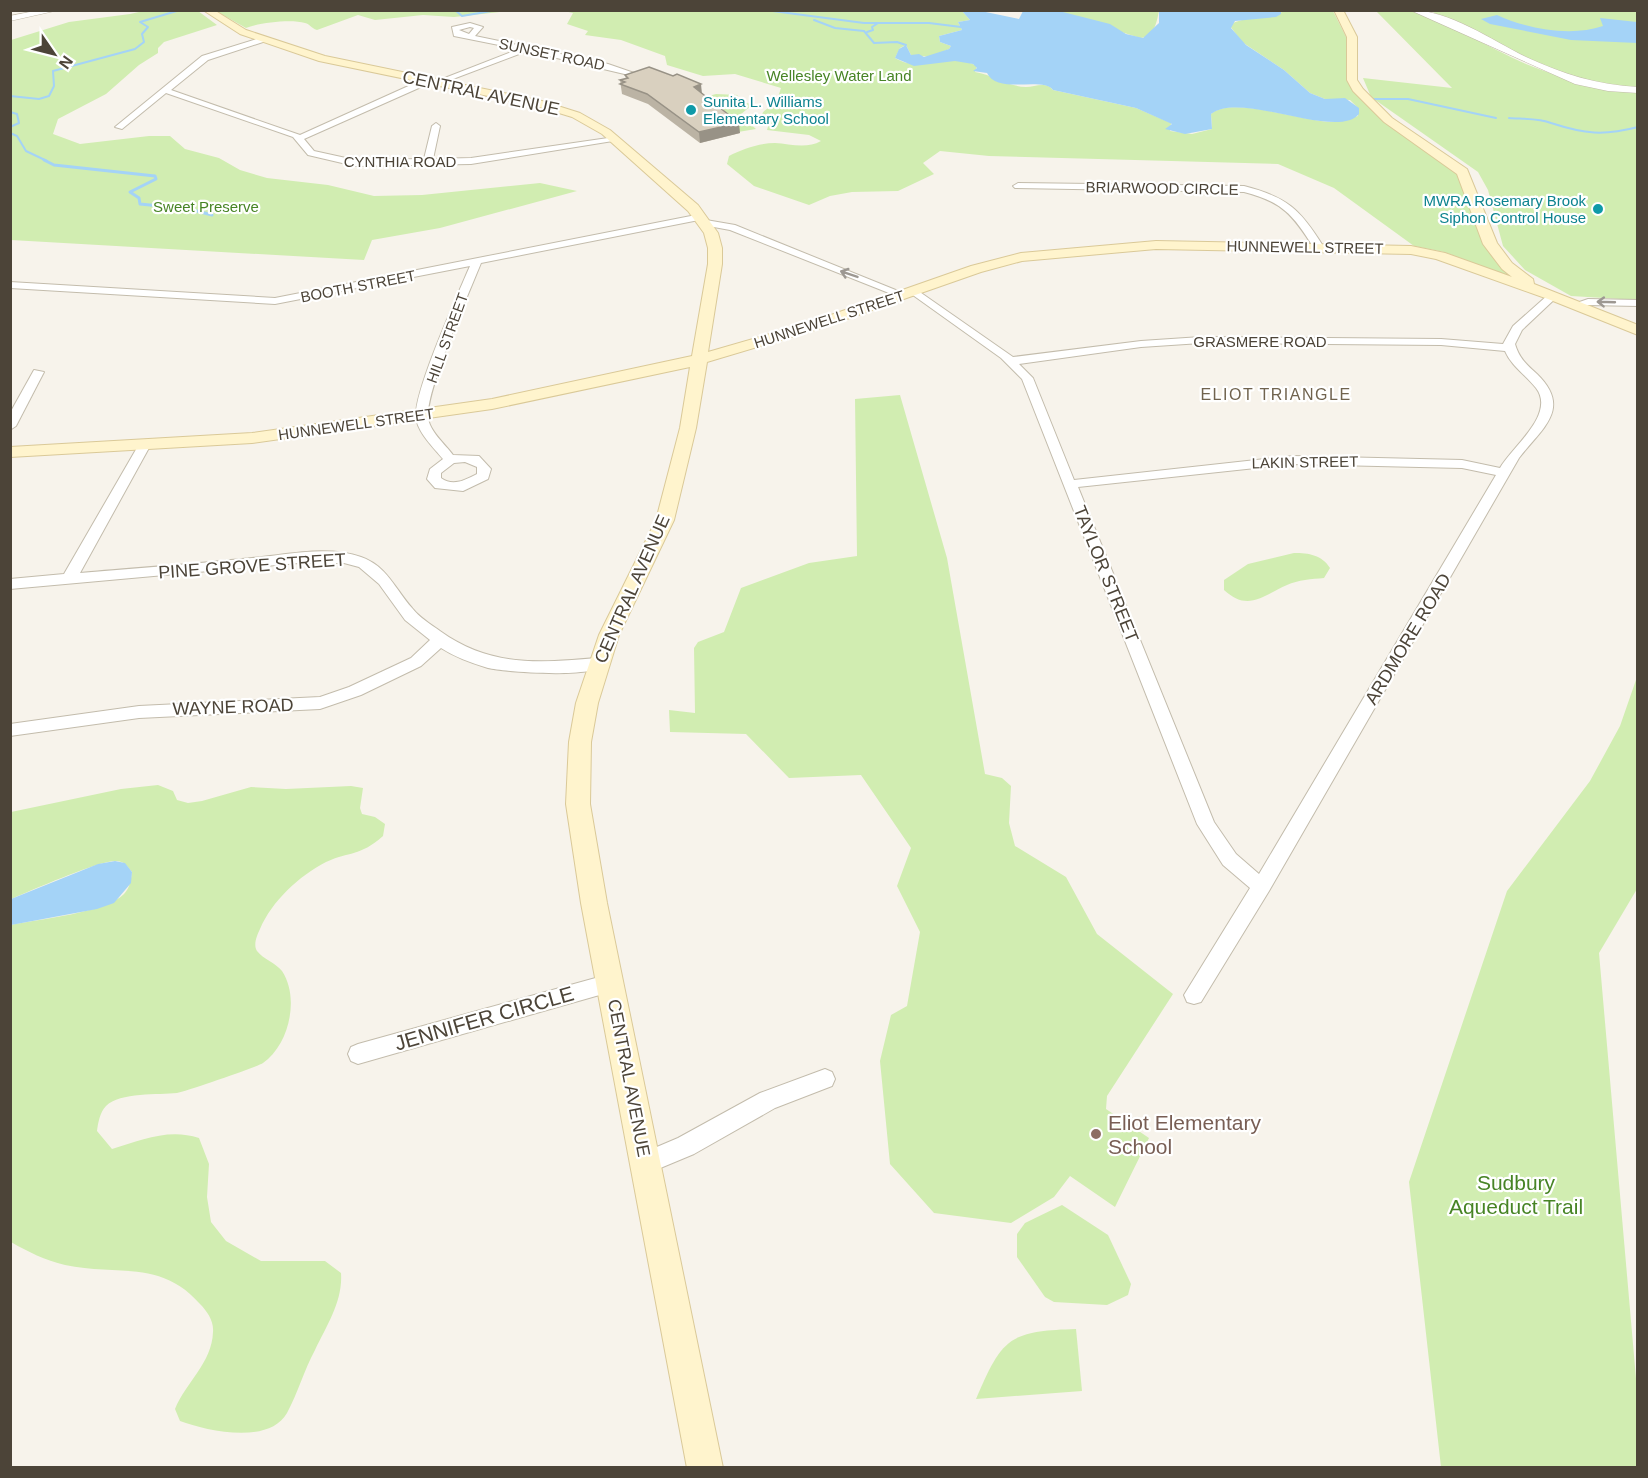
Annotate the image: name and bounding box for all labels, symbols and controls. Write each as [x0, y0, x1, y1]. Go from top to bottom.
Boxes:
north arrow [24, 24, 84, 84]
street label: SUNSET ROAD [497, 34, 607, 74]
text: N [56, 53, 76, 72]
street label: CENTRAL AVENUE [401, 67, 561, 119]
park label: Wellesley Water Land [766, 67, 912, 84]
place label: Sunita L. Williams Elementary School [703, 93, 829, 127]
marker: Sunita L. Williams Elementary School [684, 103, 698, 117]
street label: CYNTHIA ROAD [344, 153, 456, 170]
street label: BRIARWOOD CIRCLE [1085, 178, 1239, 198]
place label: MWRA Rosemary Brook Siphon Control House [1423, 192, 1586, 226]
park label: Sweet Preserve [153, 198, 259, 215]
marker: MWRA Rosemary Brook Siphon Control House [1591, 202, 1605, 216]
street label: HUNNEWELL STREET [1226, 237, 1384, 257]
street label: BOOTH STREET [299, 267, 417, 305]
one-way arrow [840, 267, 859, 278]
street label: HUNNEWELL STREET [752, 287, 906, 351]
street label: HILL STREET [423, 291, 471, 385]
one-way arrow [1597, 296, 1617, 308]
street label: GRASMERE ROAD [1193, 333, 1327, 350]
district label: ELIOT TRIANGLE [1200, 386, 1352, 403]
street label: HUNNEWELL STREET [277, 405, 435, 443]
street label: LAKIN STREET [1252, 453, 1358, 471]
street label: TAYLOR STREET [1070, 503, 1142, 645]
street label: CENTRAL AVENUE [590, 512, 674, 666]
street label: PINE GROVE STREET [158, 549, 346, 583]
street label: ARDMORE ROAD [1361, 570, 1455, 708]
street label: WAYNE ROAD [172, 695, 294, 719]
street label: JENNIFER CIRCLE [392, 981, 576, 1055]
street label: CENTRAL AVENUE [604, 998, 654, 1158]
place label: Eliot Elementary School [1108, 1111, 1261, 1158]
marker: Eliot Elementary School [1089, 1127, 1103, 1141]
park label: Sudbury Aqueduct Trail [1449, 1171, 1583, 1218]

